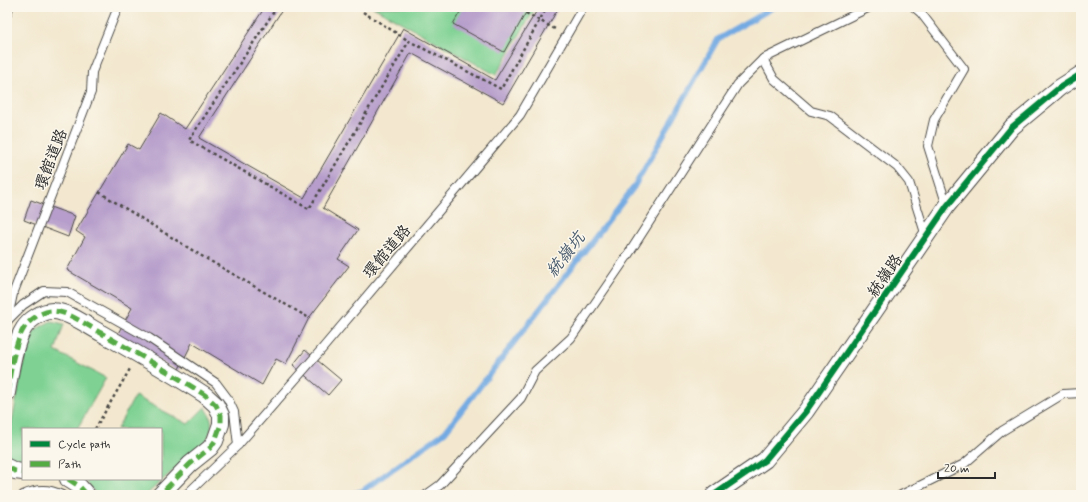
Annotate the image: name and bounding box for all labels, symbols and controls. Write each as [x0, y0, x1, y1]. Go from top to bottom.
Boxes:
street label: 環館道路 [30, 126, 73, 193]
street label: 環館道路 [359, 221, 416, 283]
water label: 統嶺坑 [541, 226, 591, 281]
street label: 統嶺路 [863, 250, 908, 302]
legend [22, 428, 162, 480]
text: Cycle path [58, 437, 110, 453]
scale bar [938, 454, 995, 480]
text: Path [58, 457, 81, 473]
text: 20 m [944, 461, 970, 477]

